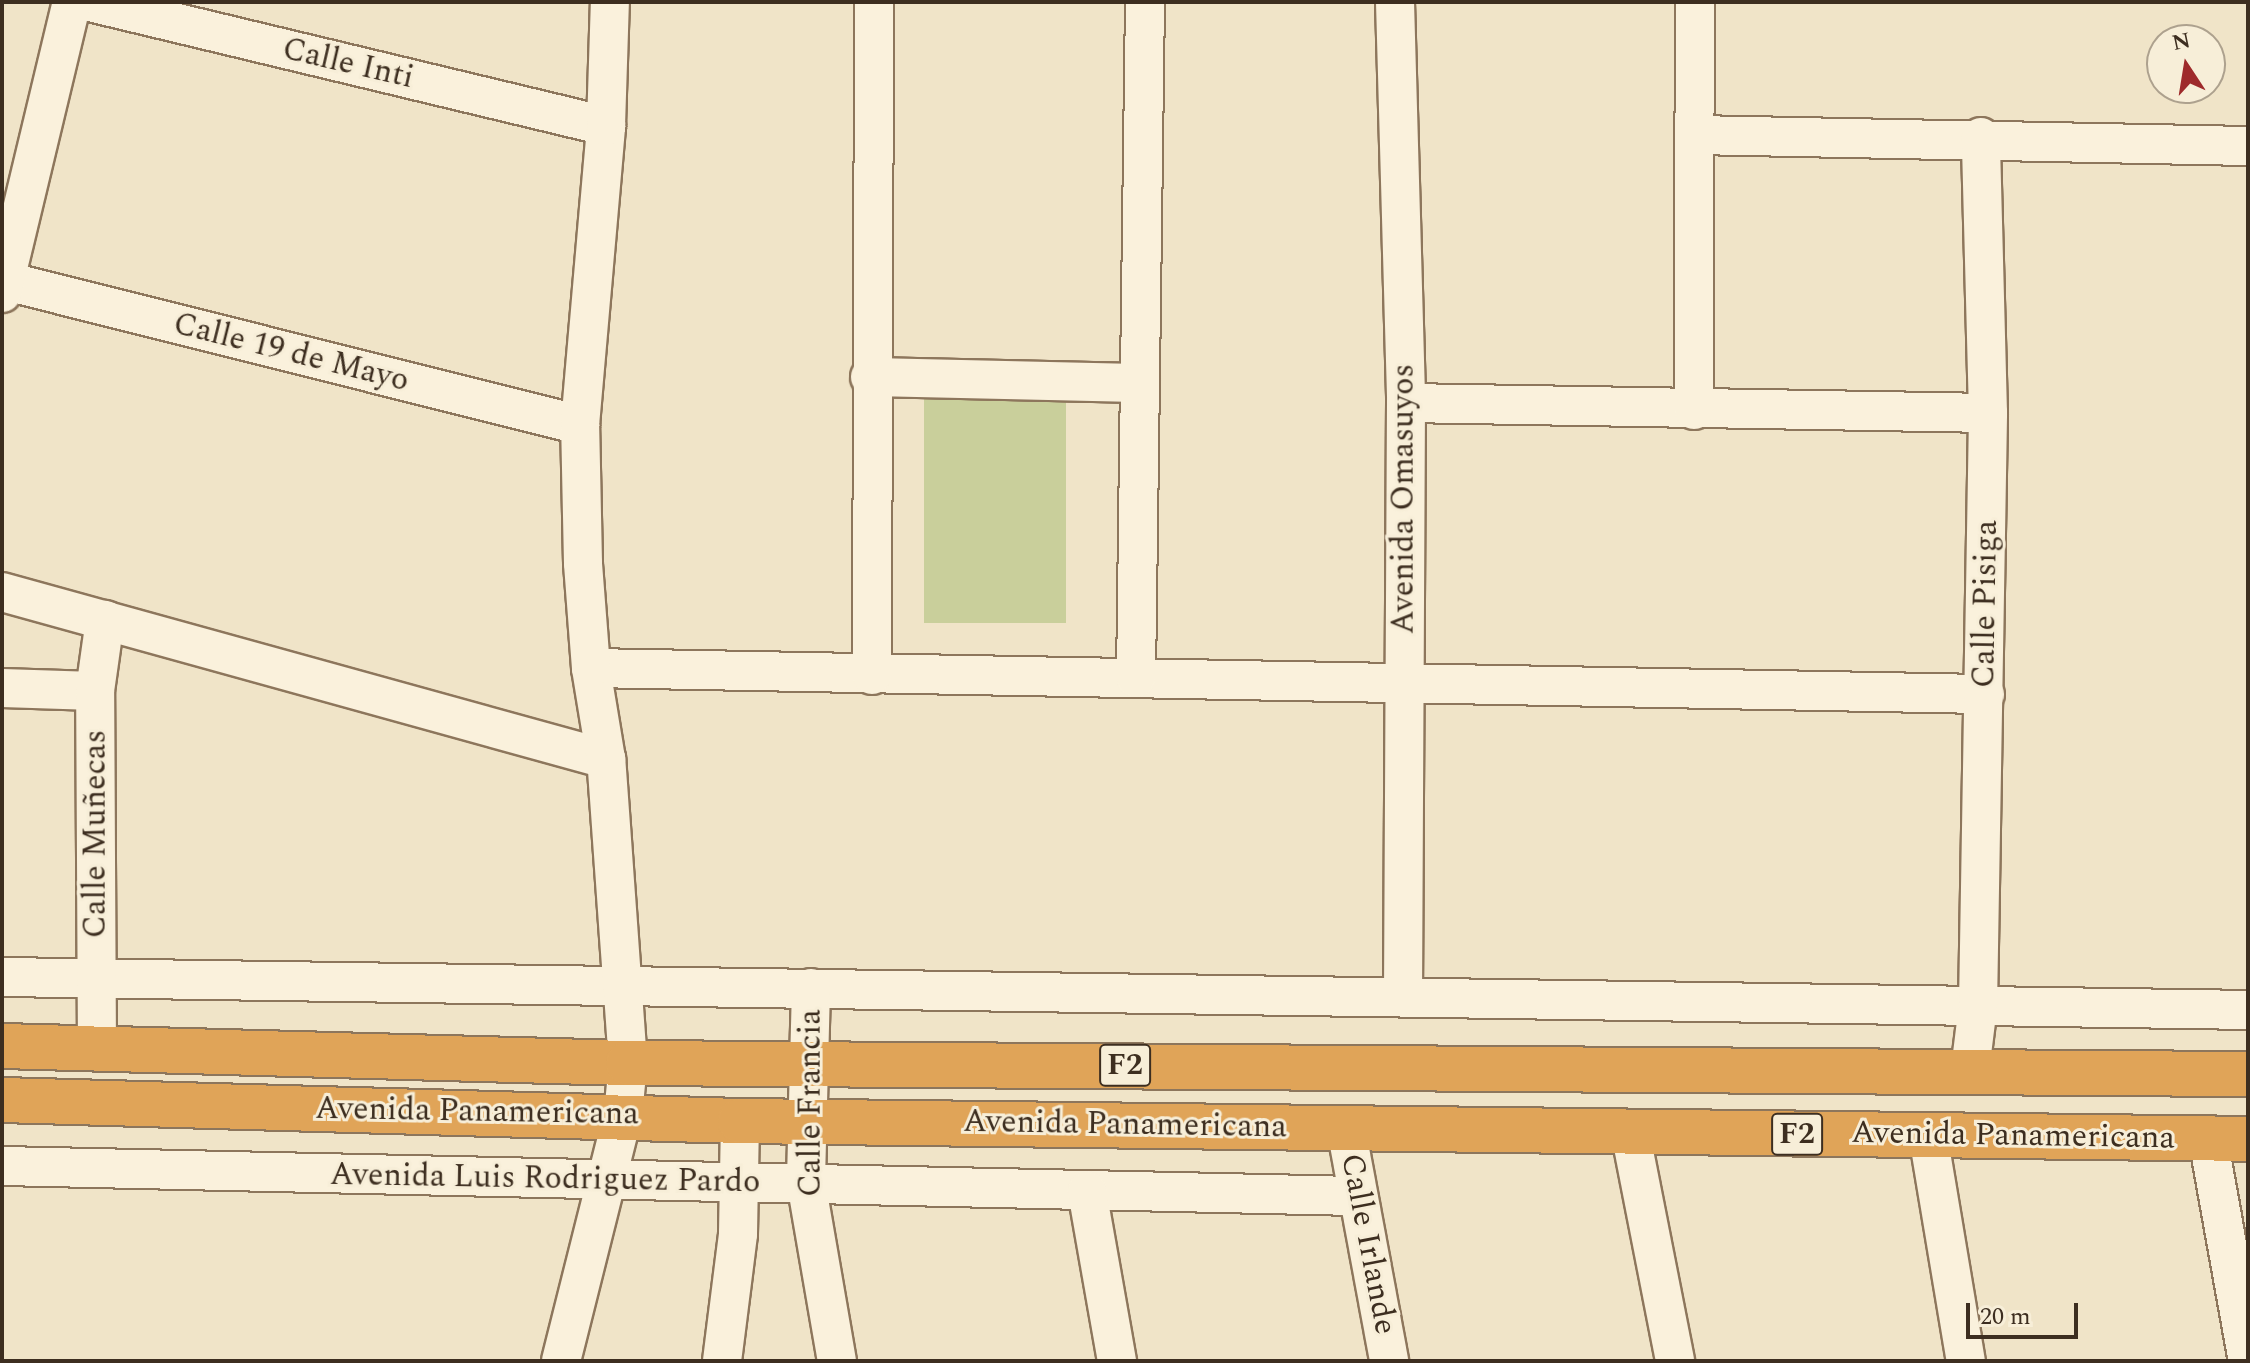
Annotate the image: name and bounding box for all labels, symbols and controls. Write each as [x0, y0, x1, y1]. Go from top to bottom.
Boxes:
north arrow [2146, 24, 2226, 104]
text: N [2169, 24, 2194, 60]
street label: Calle Inti [279, 30, 417, 98]
street label: Calle 19 de Mayo [169, 305, 413, 401]
street label: Avenida Omasuyos [1385, 364, 1423, 634]
street label: Calle Pisiga [1965, 520, 2007, 688]
street label: Calle Muñecas [77, 730, 115, 938]
street label: Calle Francia [792, 1009, 830, 1197]
road number: F2 [1099, 1039, 1151, 1091]
street label: Avenida Panamericana [315, 1090, 639, 1134]
street label: Avenida Panamericana [963, 1103, 1287, 1147]
road number: F2 [1771, 1108, 1823, 1160]
street label: Avenida Panamericana [1851, 1114, 2175, 1158]
street label: Calle Irlande [1332, 1150, 1404, 1338]
street label: Avenida Luis Rodriguez Pardo [329, 1156, 761, 1202]
scale bar [1970, 1287, 2082, 1337]
text: 20 m [1980, 1299, 2031, 1335]

